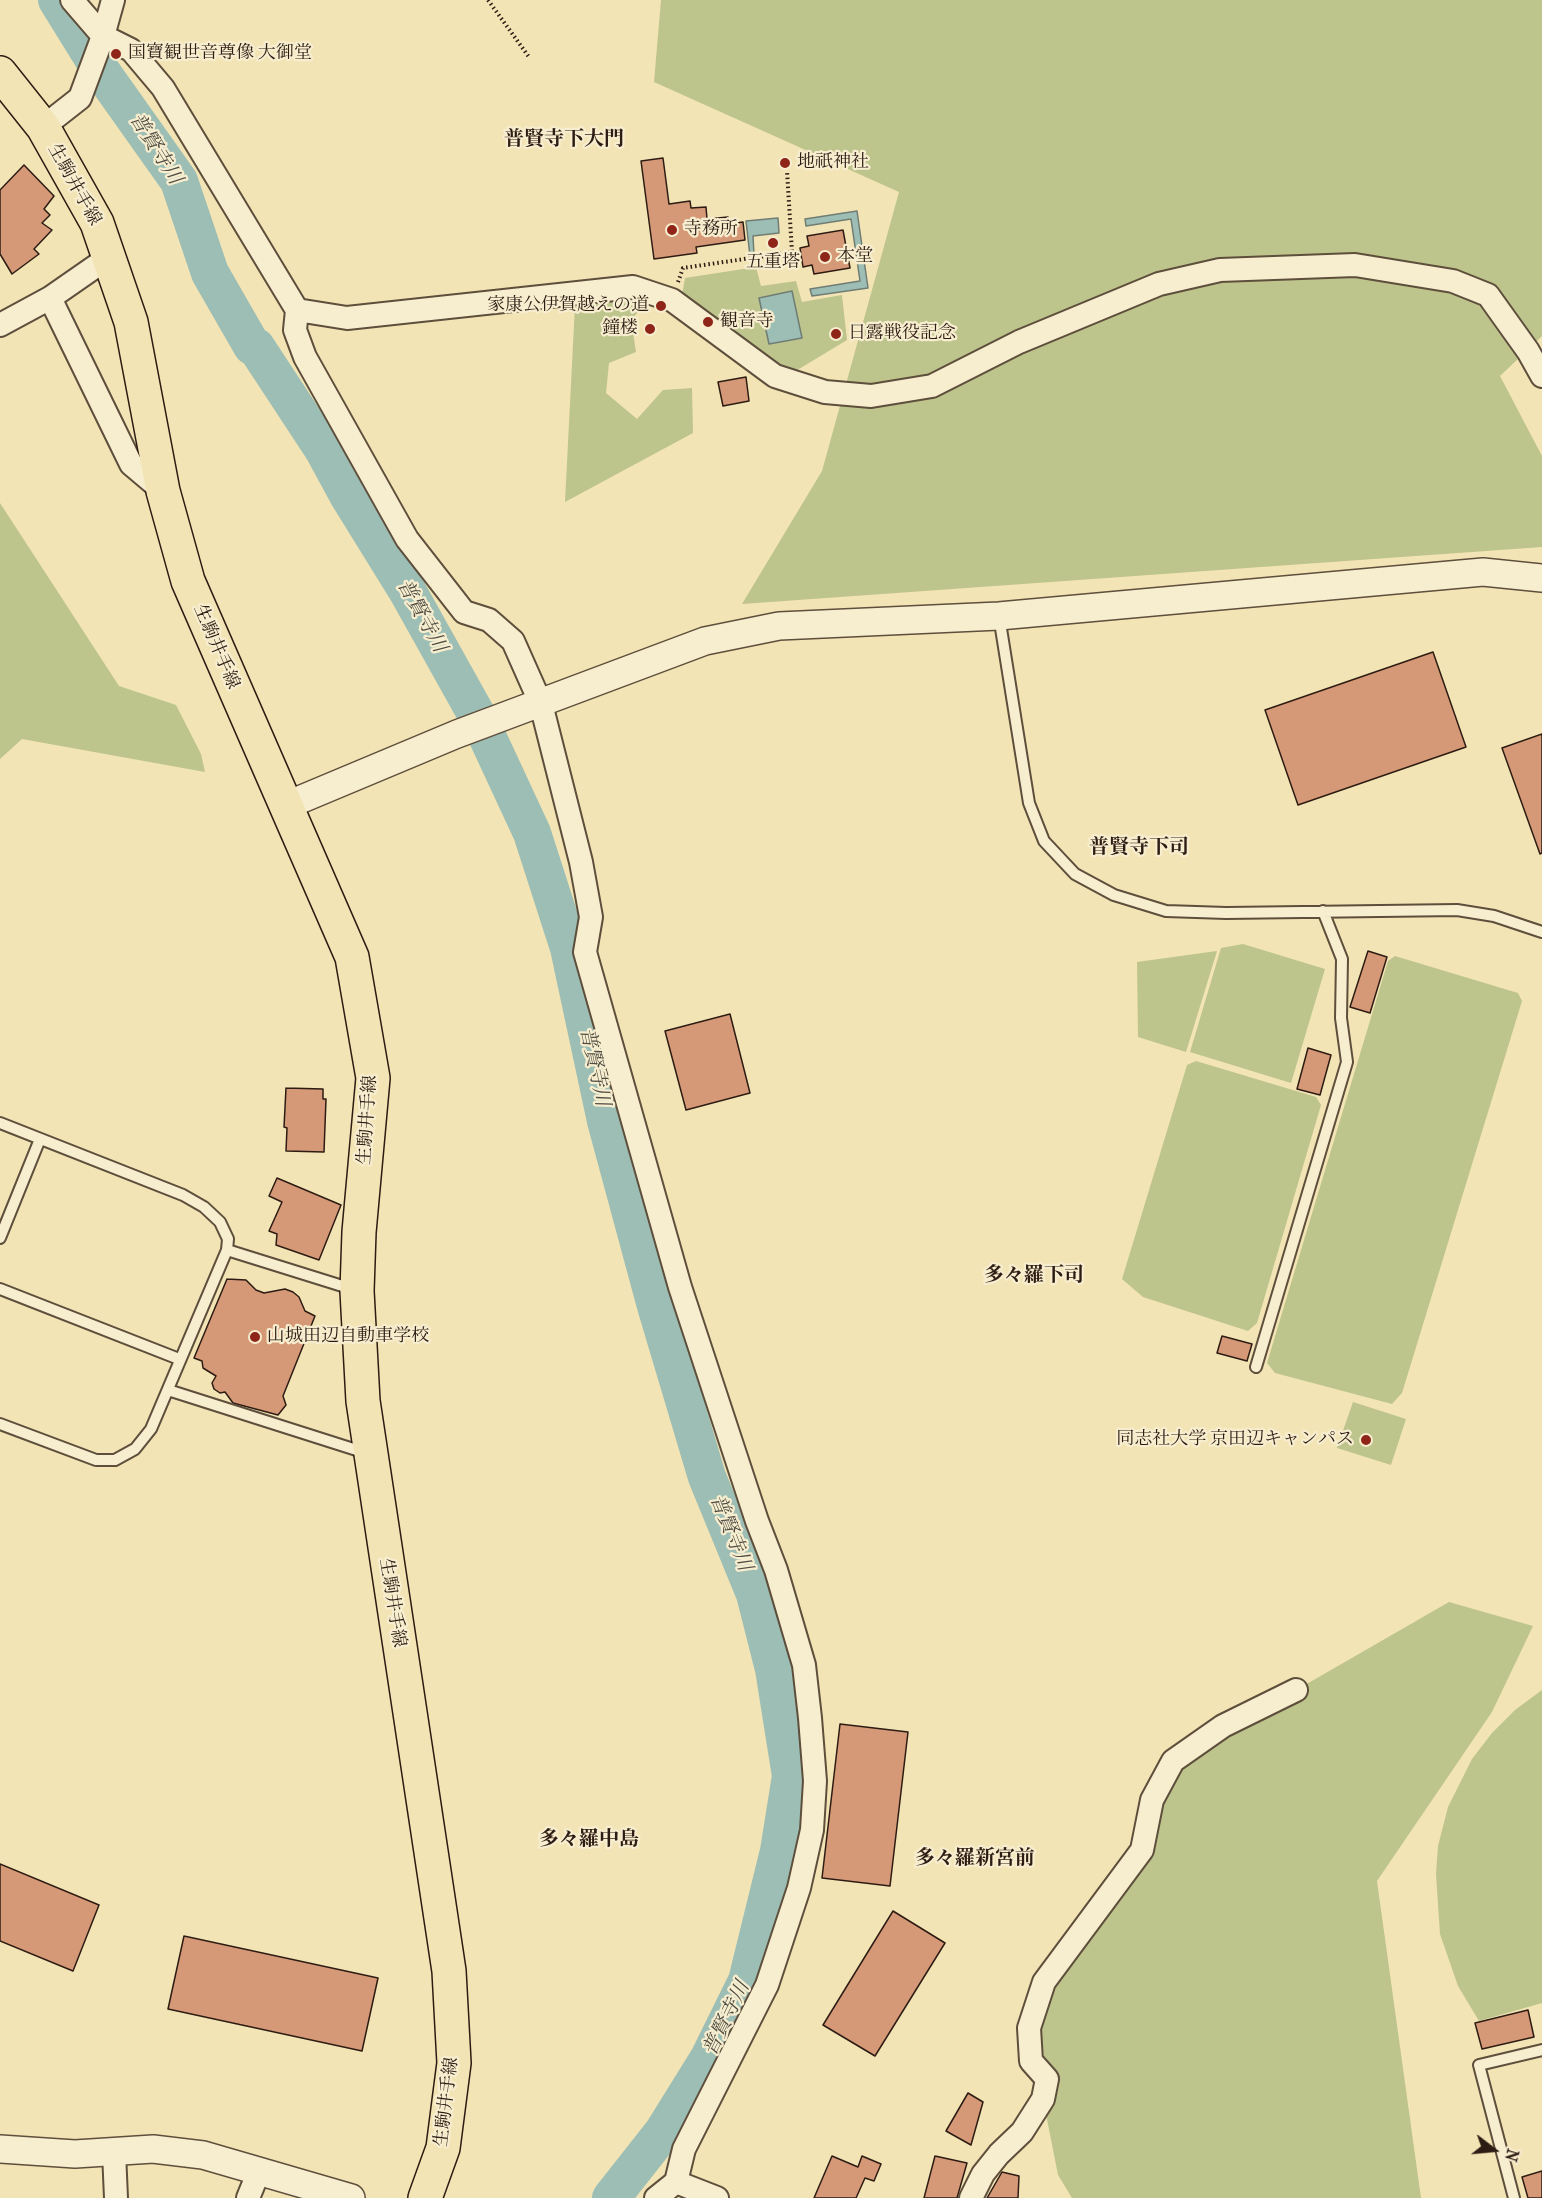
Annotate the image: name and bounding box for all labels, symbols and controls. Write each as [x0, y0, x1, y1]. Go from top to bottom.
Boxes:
place label: 国寶観世音尊像 大御堂 [128, 43, 312, 65]
marker: 国寶観世音尊像 大御堂 [109, 47, 123, 61]
water label: 普賢寺川 [124, 109, 186, 189]
district label: 普賢寺下大門 [504, 128, 624, 152]
street label: 生駒井手線 [43, 140, 105, 230]
place label: 地祇神社 [797, 152, 869, 174]
marker: 地祇神社 [778, 156, 792, 170]
place label: 寺務所 [684, 219, 738, 241]
marker: 寺務所 [665, 223, 679, 237]
marker: 五重塔 [766, 236, 780, 250]
place label: 本堂 [837, 246, 873, 268]
marker: 本堂 [818, 250, 832, 264]
place label: 五重塔 [746, 252, 800, 274]
place label: 家康公伊賀越えの道 [487, 295, 649, 317]
marker: 家康公伊賀越えの道 [654, 299, 668, 313]
place label: 観音寺 [720, 311, 774, 333]
marker: 観音寺 [701, 315, 715, 329]
place label: 鐘楼 [602, 318, 638, 340]
marker: 鐘楼 [643, 322, 657, 336]
place label: 日露戦役記念 [848, 323, 956, 345]
marker: 日露戦役記念 [829, 327, 843, 341]
water label: 普賢寺川 [391, 575, 451, 657]
street label: 生駒井手線 [188, 601, 244, 693]
district label: 普賢寺下司 [1089, 836, 1189, 860]
water label: 普賢寺川 [574, 1025, 614, 1109]
street label: 生駒井手線 [354, 1074, 382, 1166]
district label: 多々羅下司 [984, 1264, 1084, 1288]
place label: 山城田辺自動車学校 [267, 1326, 429, 1348]
marker: 山城田辺自動車学校 [248, 1330, 262, 1344]
place label: 同志社大学 京田辺キャンパス [1116, 1429, 1354, 1451]
marker: 同志社大学 京田辺キャンパス [1359, 1433, 1373, 1447]
water label: 普賢寺川 [704, 1491, 756, 1575]
street label: 生駒井手線 [374, 1557, 410, 1649]
district label: 多々羅中島 [539, 1828, 639, 1852]
district label: 多々羅新宮前 [915, 1847, 1035, 1871]
water label: 普賢寺川 [699, 1978, 755, 2060]
street label: 生駒井手線 [431, 2056, 463, 2148]
north arrow [1464, 2120, 1524, 2180]
text: N [1501, 2147, 1523, 2164]

